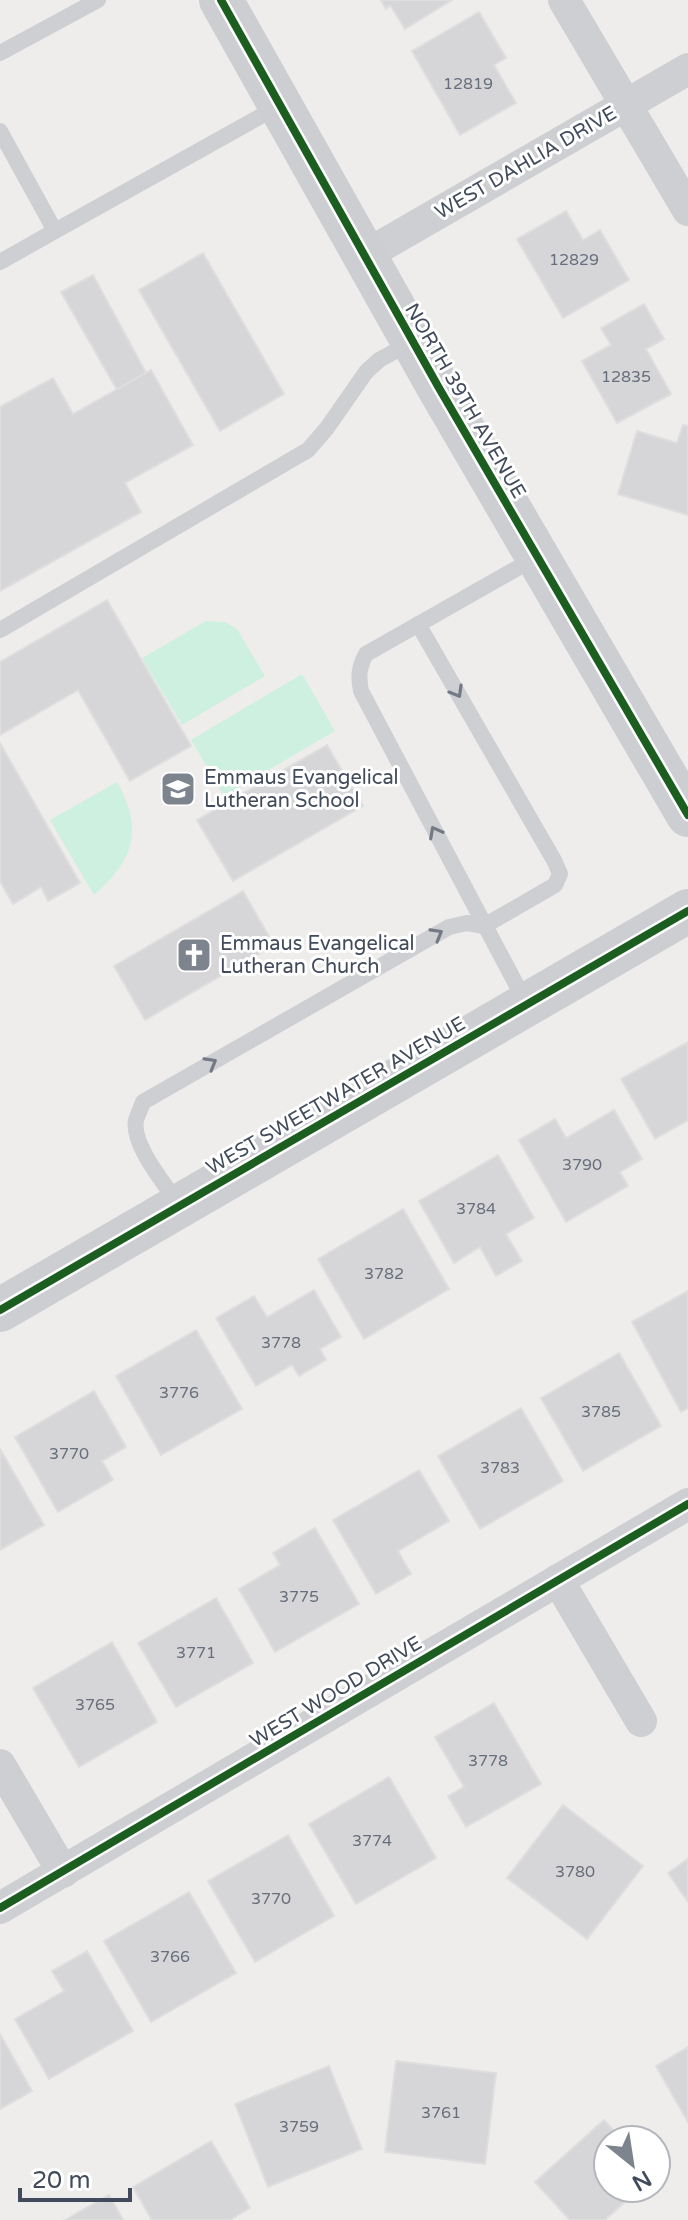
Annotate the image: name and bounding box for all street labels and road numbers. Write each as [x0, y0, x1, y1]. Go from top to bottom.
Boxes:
street label: WEST DAHLIA DRIVE [431, 101, 621, 225]
street label: NORTH 39TH AVENUE [399, 299, 531, 503]
street label: WEST SWEETWATER AVENUE [202, 1012, 470, 1180]
street label: WEST WOOD DRIVE [246, 1631, 426, 1753]

